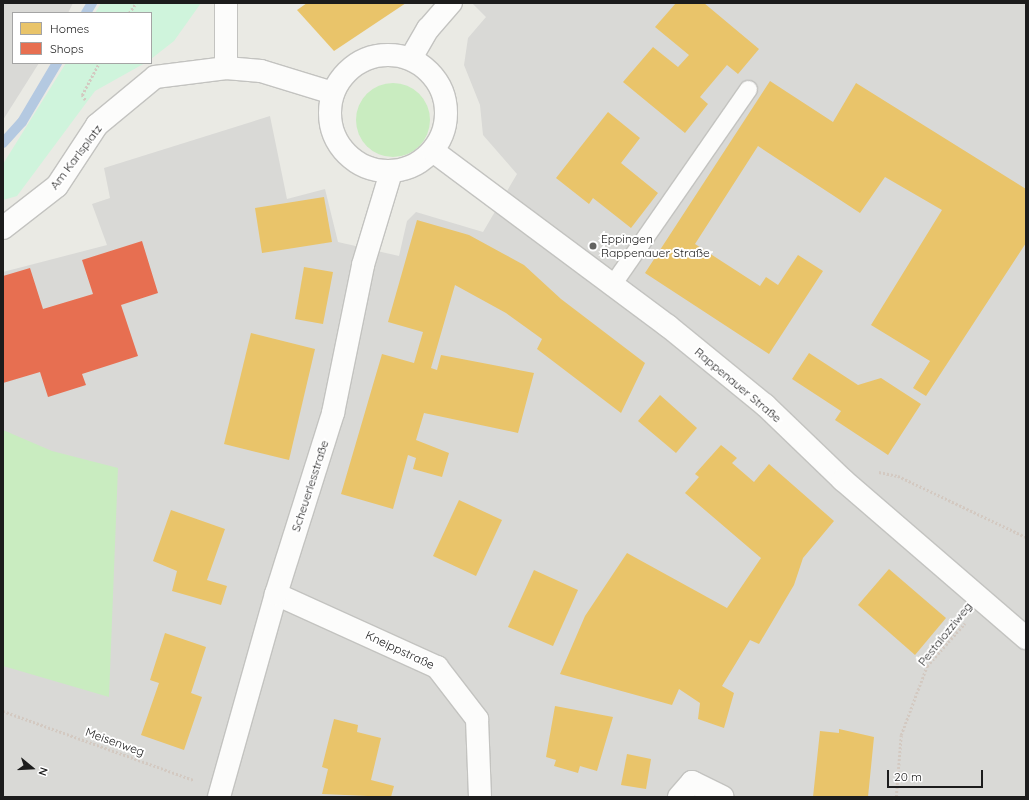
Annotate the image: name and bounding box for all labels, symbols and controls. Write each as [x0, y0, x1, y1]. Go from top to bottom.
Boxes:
legend [12, 12, 152, 64]
text: Homes [50, 21, 89, 36]
text: Shops [50, 41, 84, 56]
street label: Am Karlsplatz [47, 122, 105, 192]
place label: Eppingen Rappenauer Straße [601, 232, 710, 260]
marker: Eppingen Rappenauer Straße [588, 241, 598, 251]
street label: Rappenauer Straße [692, 344, 784, 426]
street label: Scheuerlesstraße [288, 438, 332, 534]
street label: Pestalozziweg [915, 599, 975, 669]
street label: Kneippstraße [363, 628, 437, 672]
street label: Meisenweg [83, 725, 147, 759]
north arrow [12, 748, 52, 788]
scale bar [889, 762, 985, 788]
text: N [36, 766, 51, 778]
text: 20 m [894, 769, 922, 784]

